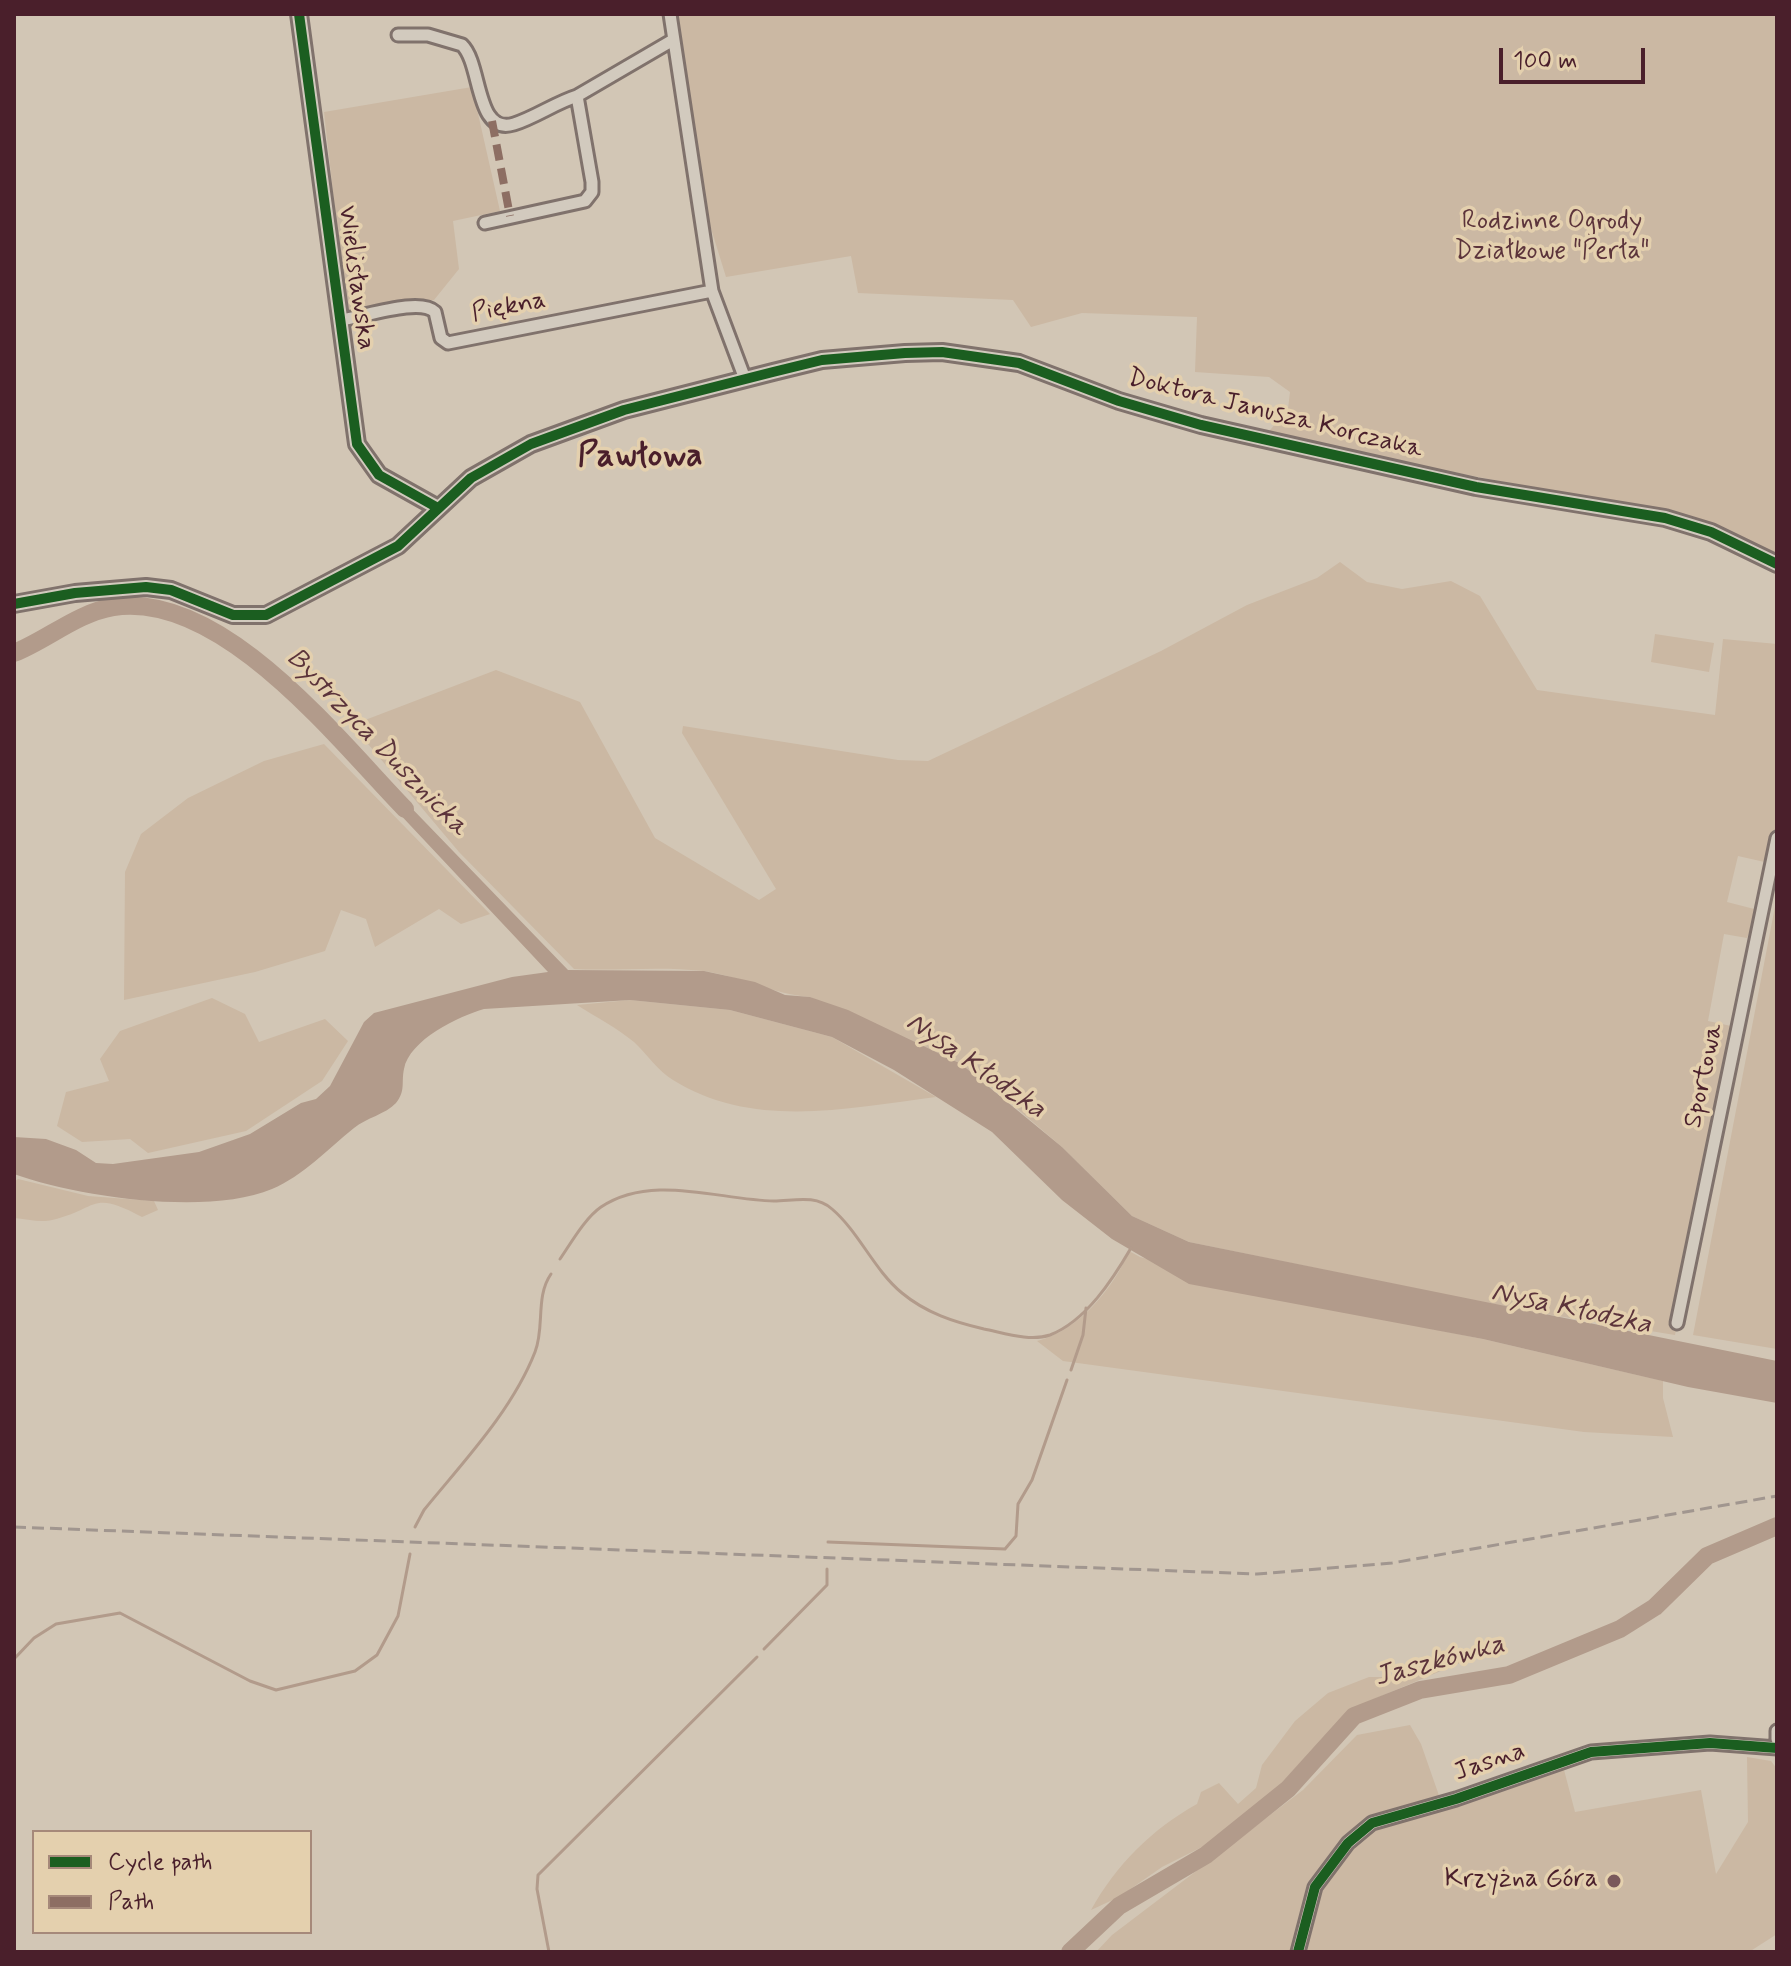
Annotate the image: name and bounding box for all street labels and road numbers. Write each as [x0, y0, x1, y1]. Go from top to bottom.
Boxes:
street label: Wielisławska [329, 204, 381, 352]
street label: Piękna [469, 286, 549, 330]
street label: Doktora Janusza Korczaka [1124, 363, 1426, 467]
street label: Sportowa [1679, 1021, 1731, 1131]
street label: Jasna [1450, 1736, 1530, 1790]

